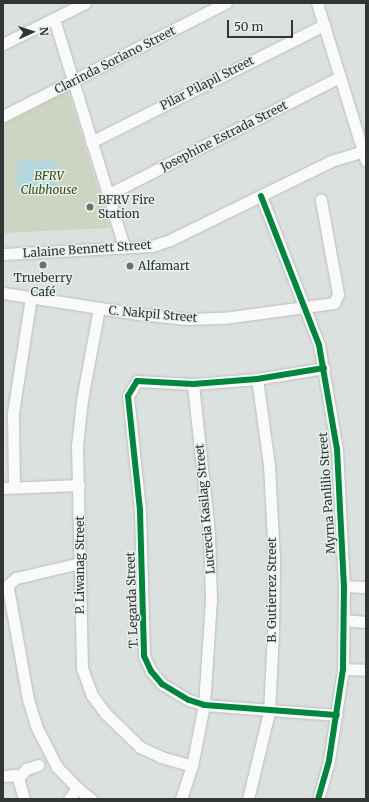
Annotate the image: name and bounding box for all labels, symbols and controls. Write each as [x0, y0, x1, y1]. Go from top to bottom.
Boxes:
north arrow [12, 12, 52, 52]
scale bar [229, 12, 295, 38]
text: 50 m [234, 19, 263, 34]
street label: Clarinda Soriano Street [52, 23, 178, 97]
text: N [37, 27, 51, 36]
street label: Pilar Pilapil Street [158, 53, 256, 113]
street label: Josephine Estrada Street [158, 98, 290, 174]
park label: BFRV Clubhouse [21, 169, 77, 197]
place label: BFRV Fire Station [98, 193, 154, 221]
marker: BFRV Fire Station [85, 202, 95, 212]
street label: Lalaine Bennett Street [22, 237, 152, 261]
place label: Alfamart [138, 259, 190, 273]
marker: Trueberry Café [38, 260, 48, 270]
marker: Alfamart [125, 261, 135, 271]
place label: Trueberry Café [13, 271, 73, 299]
street label: C. Nakpil Street [108, 303, 198, 325]
street label: Myrna Panlilio Street [316, 432, 338, 554]
street label: Lucrecia Kasilag Street [192, 443, 218, 575]
street label: P. Liwanag Street [73, 516, 87, 614]
street label: B. Gutierrez Street [265, 537, 279, 643]
street label: T. Legarda Street [123, 551, 141, 649]

